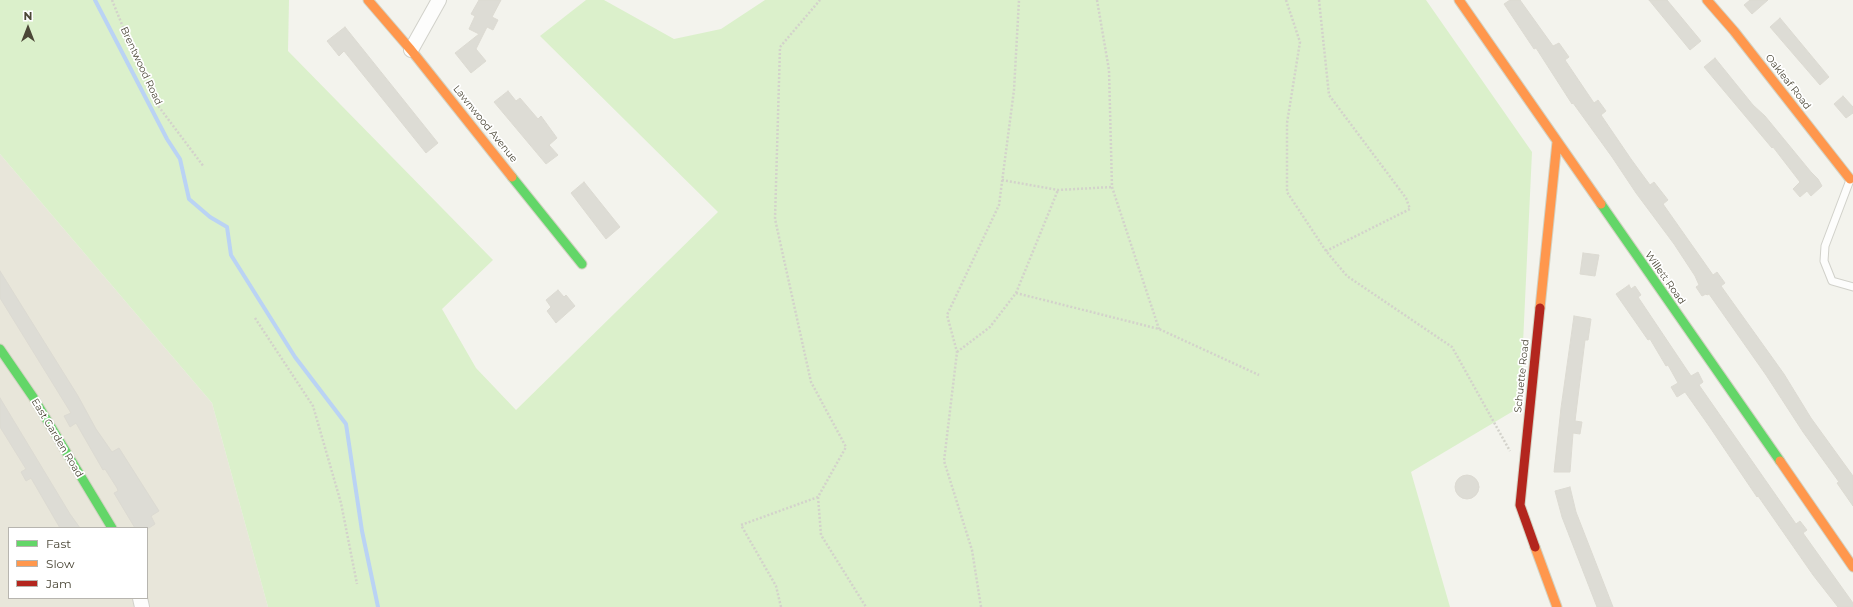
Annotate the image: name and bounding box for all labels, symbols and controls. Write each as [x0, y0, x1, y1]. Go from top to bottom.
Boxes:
north arrow [8, 8, 48, 48]
text: N [24, 9, 32, 23]
street label: Brentwood Road [118, 25, 164, 107]
street label: Oakleaf Road [1763, 52, 1813, 112]
street label: Lawnwood Avenue [450, 83, 520, 165]
street label: Willett Road [1642, 249, 1688, 307]
street label: Schuette Road [1512, 339, 1532, 413]
street label: East Garden Road [29, 396, 85, 480]
legend [8, 527, 148, 599]
text: Fast [46, 536, 71, 551]
text: Slow [46, 556, 75, 571]
text: Jam [46, 576, 72, 591]

